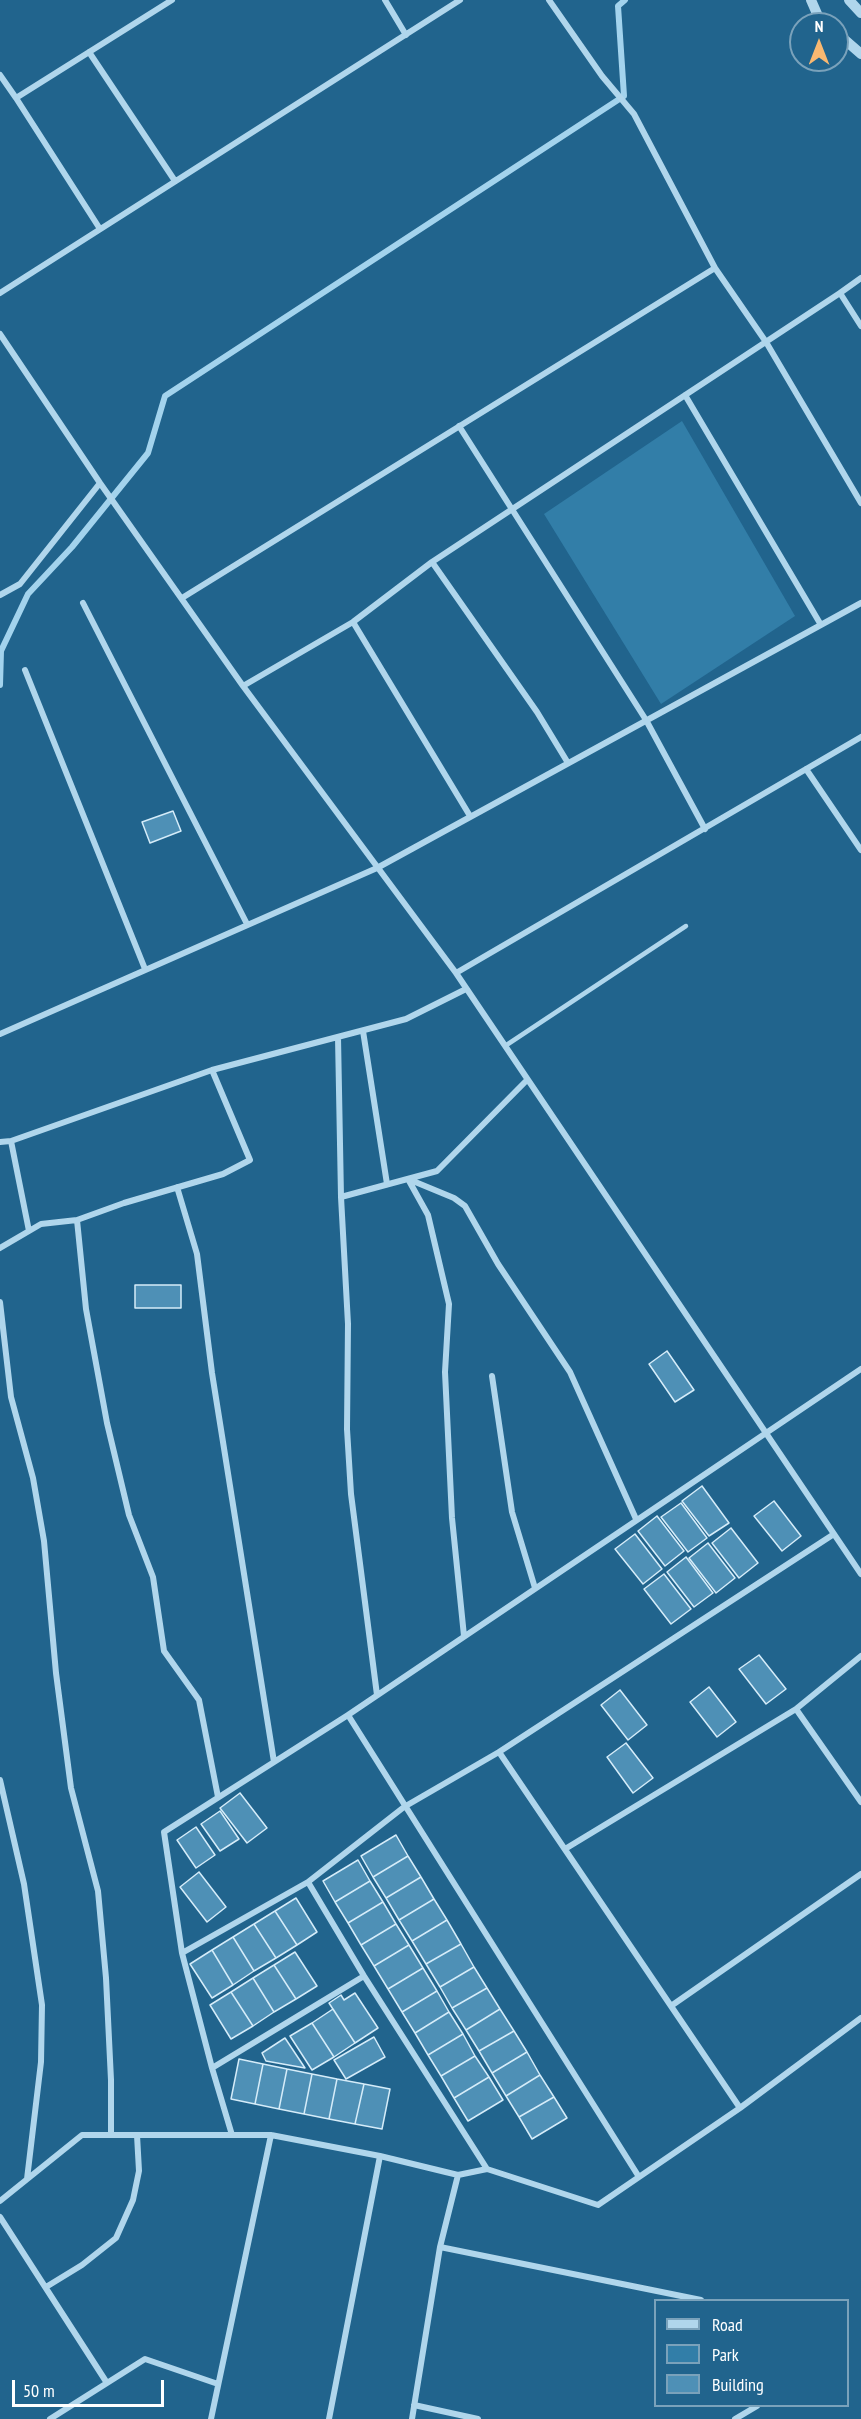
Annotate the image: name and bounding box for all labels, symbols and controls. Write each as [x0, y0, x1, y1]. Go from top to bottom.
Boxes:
north arrow [789, 12, 849, 72]
text: N [815, 16, 823, 36]
legend [654, 2299, 849, 2407]
text: Road [712, 2313, 743, 2336]
text: Park [712, 2343, 739, 2366]
scale bar [15, 2368, 166, 2406]
text: Building [712, 2373, 764, 2396]
text: 50 m [23, 2379, 55, 2402]

